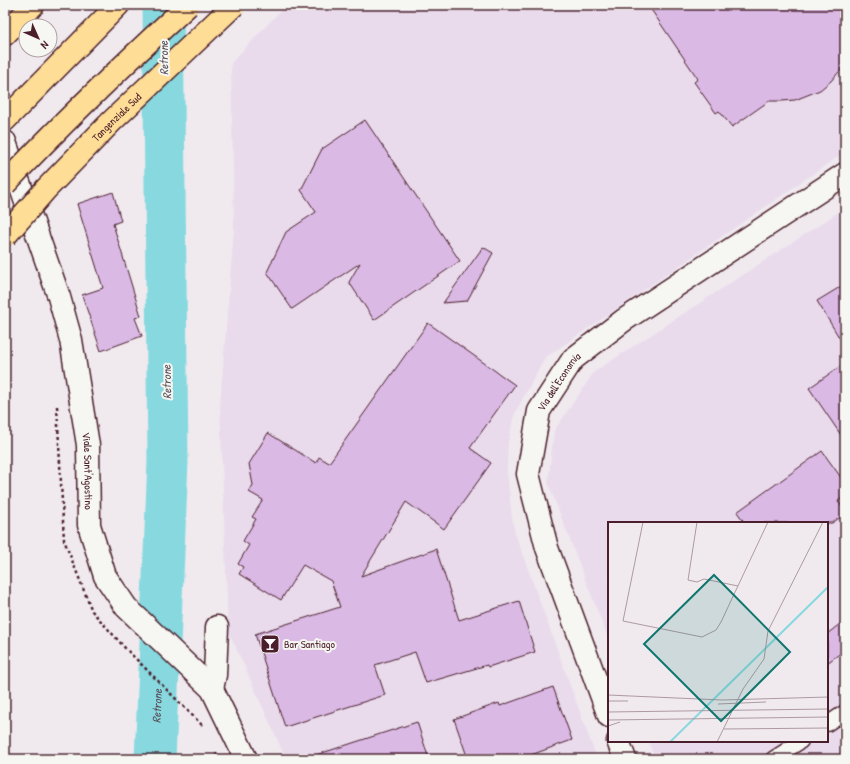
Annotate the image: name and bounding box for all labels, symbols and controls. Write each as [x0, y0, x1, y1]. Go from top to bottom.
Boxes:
north arrow [18, 18, 58, 58]
text: N [38, 38, 52, 52]
water label: Retrone [155, 40, 172, 75]
street label: Tangenziale Sud [89, 89, 145, 145]
street label: Via dell'Economia [534, 348, 584, 414]
water label: Retrone [158, 364, 175, 399]
street label: Viale Sant'Agostino [79, 431, 96, 510]
inset map [608, 522, 828, 742]
bar icon: Bar Santiago [259, 633, 281, 655]
place label: Bar Santiago [284, 637, 335, 651]
water label: Retrone [148, 687, 166, 723]

